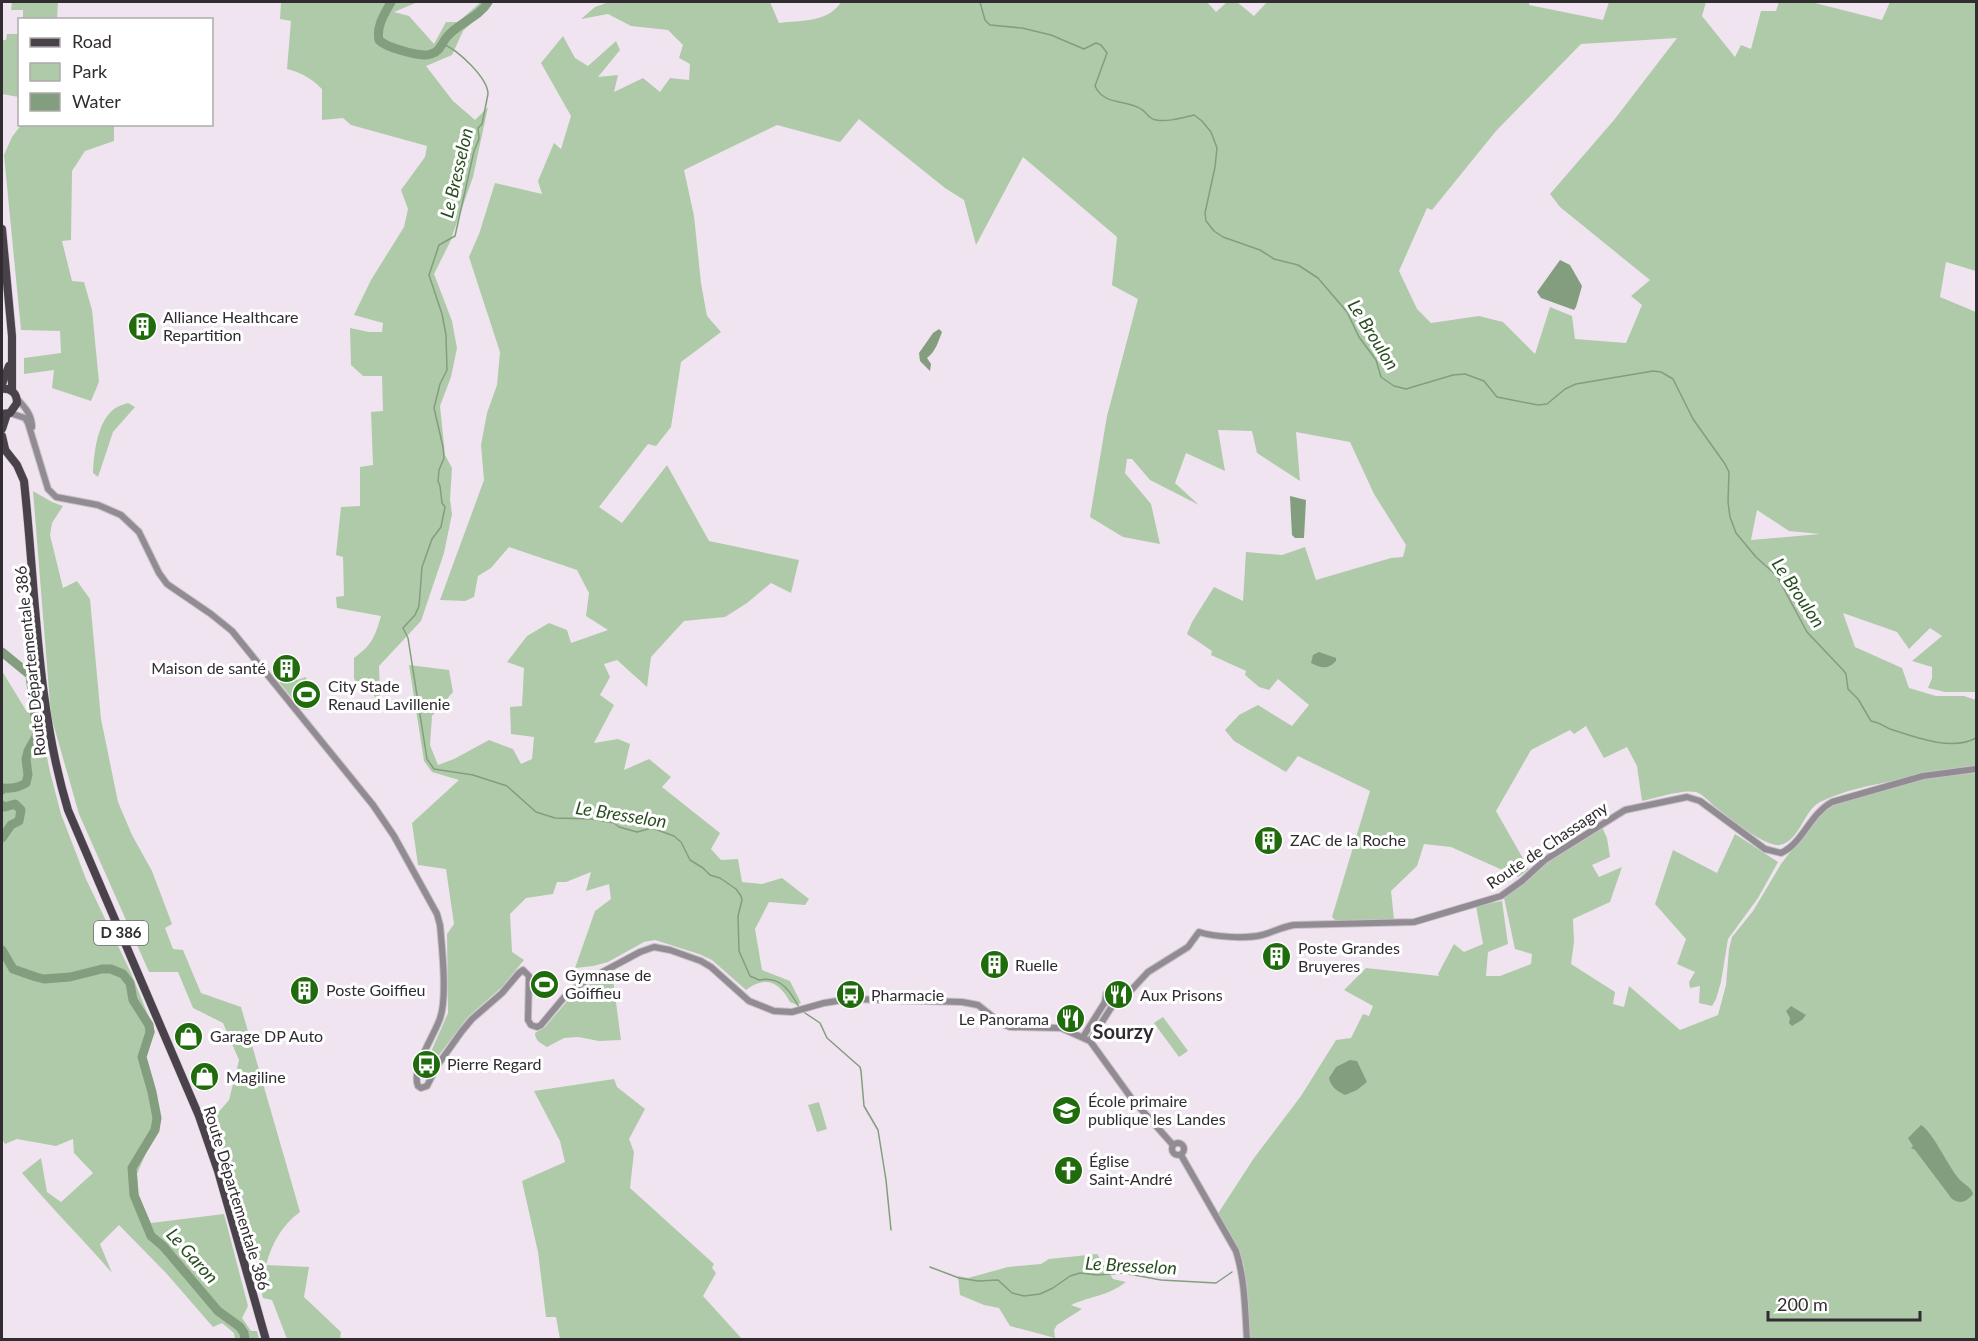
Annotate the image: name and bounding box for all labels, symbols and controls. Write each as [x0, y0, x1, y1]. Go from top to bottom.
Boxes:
legend [18, 18, 213, 126]
text: Road [72, 30, 112, 52]
text: Park [72, 60, 108, 82]
text: Water [72, 90, 121, 112]
water label: Le Bresselon [435, 126, 477, 220]
water label: Le Broulon [1344, 295, 1404, 374]
place label: Alliance Healthcare Repartition [163, 307, 298, 344]
building icon: Alliance Healthcare Repartition [126, 310, 158, 342]
water label: Le Broulon [1768, 554, 1830, 631]
street label: Route Départementale 386 [10, 565, 49, 757]
building icon: Maison de santé [271, 652, 303, 684]
place label: Maison de santé [151, 658, 266, 677]
place label: City Stade Renaud Lavillenie [328, 676, 450, 713]
sports icon: City Stade Renaud Lavillenie [291, 679, 323, 711]
water label: Le Bresselon [574, 796, 668, 832]
street label: Route de Chassagny [1483, 797, 1611, 892]
building icon: ZAC de la Roche [1253, 824, 1285, 856]
place label: ZAC de la Roche [1290, 830, 1406, 849]
road number: D 386 [94, 921, 148, 945]
place label: Poste Grandes Bruyeres [1298, 938, 1400, 975]
building icon: Poste Grandes Bruyeres [1261, 941, 1293, 973]
building icon: Ruelle [978, 949, 1010, 981]
place label: Ruelle [1015, 955, 1058, 974]
place label: Gymnase de Goiffieu [565, 965, 652, 1002]
sports icon: Gymnase de Goiffieu [528, 968, 560, 1000]
building icon: Poste Goiffieu [289, 974, 321, 1006]
bus stop icon: Pharmacie [834, 979, 866, 1011]
restaurant icon: Aux Prisons [1103, 979, 1135, 1011]
place label: Poste Goiffieu [326, 980, 426, 999]
place label: Pharmacie [871, 985, 944, 1004]
place label: Aux Prisons [1140, 985, 1223, 1004]
restaurant icon: Le Panorama [1054, 1003, 1086, 1035]
place label: Le Panorama [959, 1009, 1049, 1028]
district label: Sourzy [1093, 1019, 1154, 1043]
shop icon: Garage DP Auto [173, 1020, 205, 1052]
place label: Garage DP Auto [210, 1026, 323, 1045]
bus stop icon: Pierre Regard [410, 1048, 442, 1080]
place label: Pierre Regard [447, 1054, 541, 1073]
shop icon: Magiline [189, 1061, 221, 1093]
place label: Magiline [226, 1067, 286, 1086]
place label: École primaire publique les Landes [1088, 1091, 1226, 1128]
school or university icon: École primaire publique les Landes [1051, 1094, 1083, 1126]
street label: Route Départementale 386 [200, 1104, 275, 1292]
place label: Église Saint-André [1089, 1151, 1173, 1188]
church icon: Église Saint-André [1052, 1154, 1084, 1186]
water label: Le Garon [162, 1223, 223, 1287]
water label: Le Bresselon [1085, 1252, 1177, 1278]
scale bar [1768, 1284, 1920, 1322]
text: 200 m [1777, 1293, 1828, 1315]

